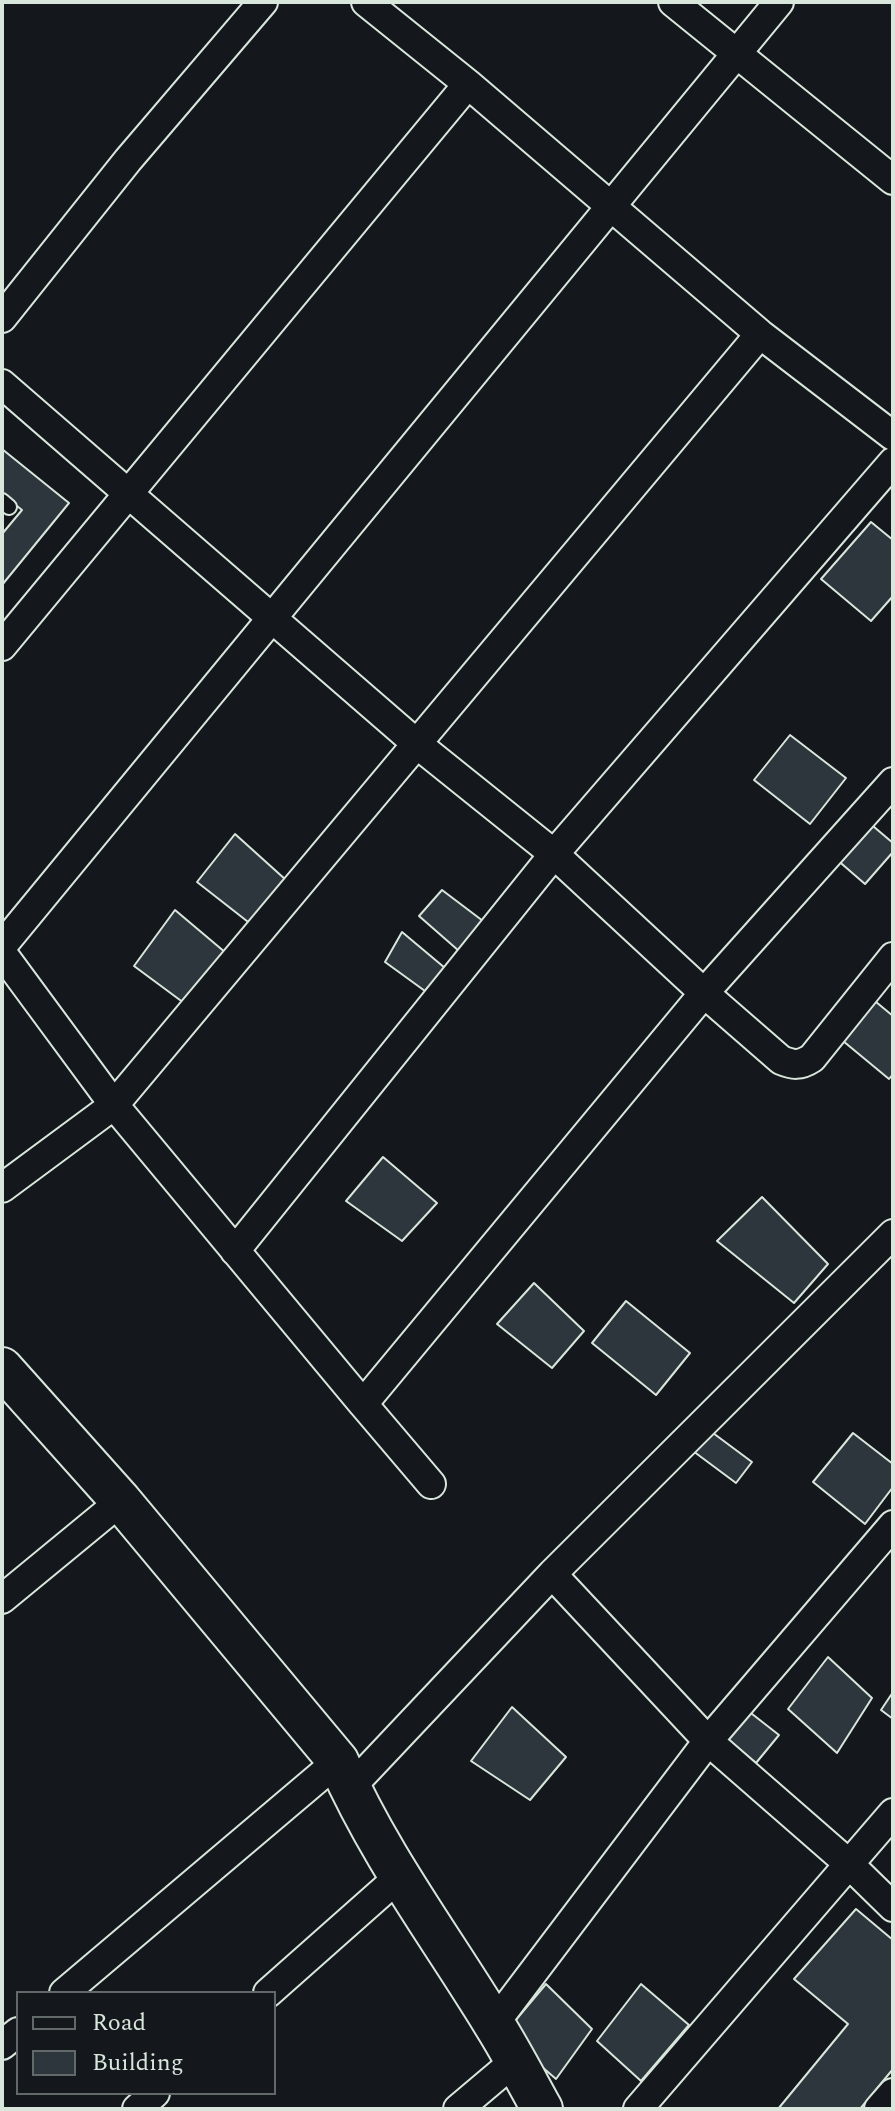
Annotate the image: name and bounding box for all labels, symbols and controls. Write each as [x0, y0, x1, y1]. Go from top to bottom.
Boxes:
legend [16, 1991, 276, 2095]
text: Road [92, 2005, 146, 2041]
text: Building [92, 2045, 184, 2081]

